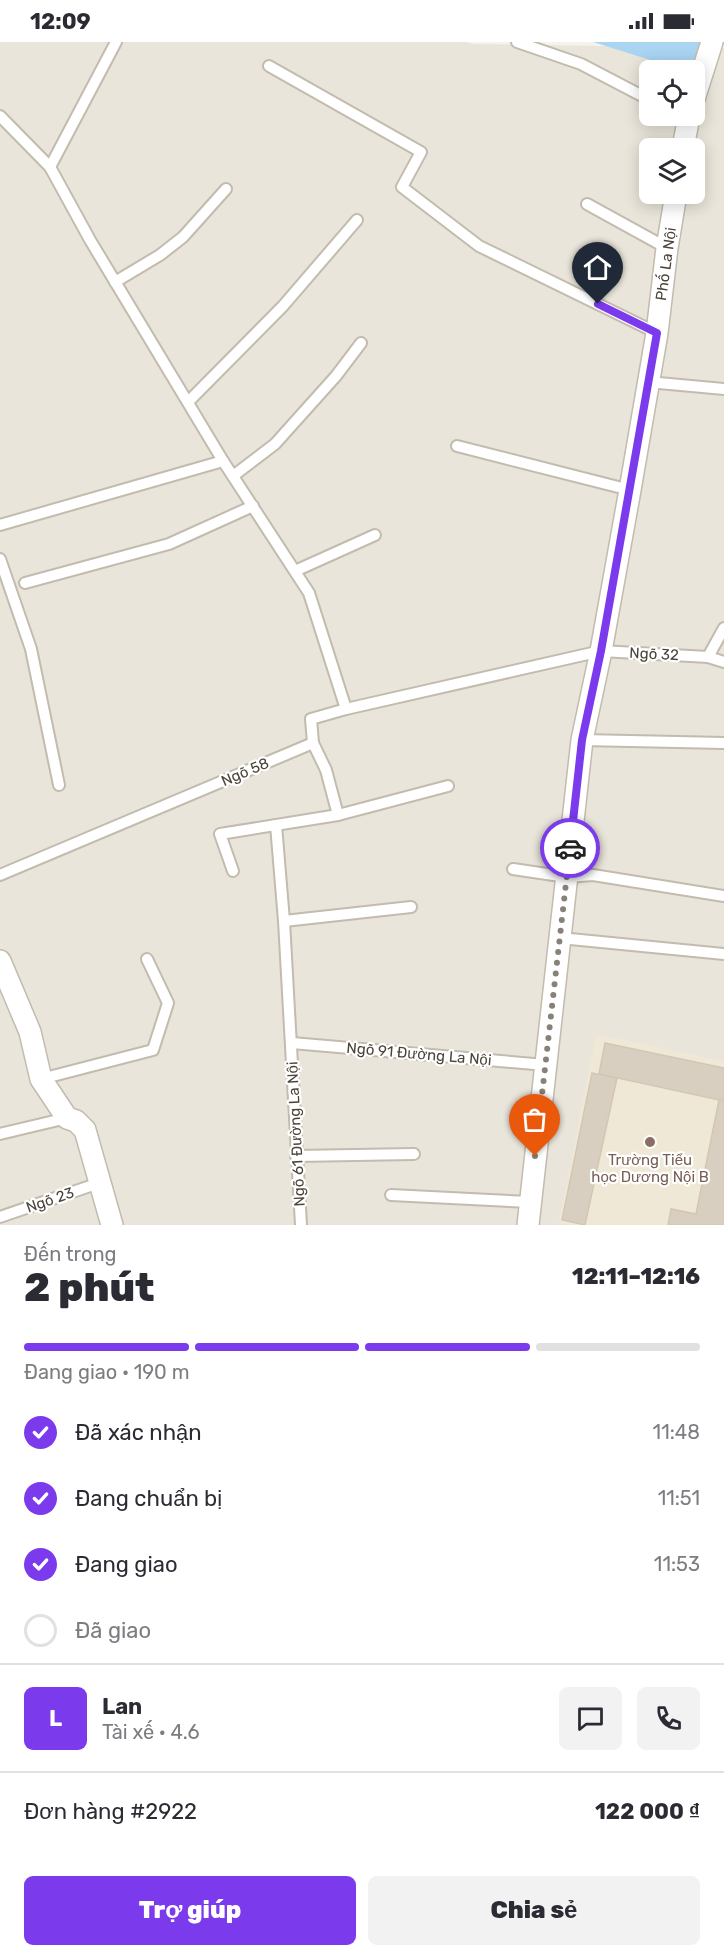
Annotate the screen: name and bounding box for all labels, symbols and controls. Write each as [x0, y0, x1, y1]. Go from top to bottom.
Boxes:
text: 12:09 [30, 8, 91, 35]
map controls [639, 60, 705, 204]
button: locate [639, 60, 705, 126]
button: layers [639, 138, 705, 204]
street label: Phố La Nội [652, 226, 680, 302]
pin [572, 242, 623, 304]
icon: home [581, 251, 614, 284]
street label: Ngõ 32 [629, 644, 679, 664]
street label: Ngõ 58 [218, 754, 272, 790]
courier [540, 818, 600, 878]
icon: car [554, 832, 587, 865]
street label: Ngõ 91 Đường La Nội [346, 1039, 492, 1069]
street label: Ngõ 61 Đường La Nội [283, 1061, 309, 1207]
pin [509, 1094, 560, 1156]
icon: bag [518, 1103, 551, 1136]
marker: Trường Tiểu học Dương Nội B [643, 1135, 657, 1149]
place label: Trường Tiểu học Dương Nội B [591, 1151, 709, 1186]
street label: Ngõ 23 [24, 1183, 76, 1217]
text: Đến trong [24, 1242, 117, 1266]
text: 12:11–12:16 [572, 1263, 700, 1290]
text: 2 phút [24, 1265, 155, 1311]
text: Đang giao · 190 m [24, 1360, 189, 1384]
icon: check [24, 1416, 57, 1449]
text: Đã xác nhận [75, 1419, 202, 1446]
text: 11:48 [653, 1420, 700, 1444]
icon: check [24, 1482, 57, 1515]
text: Đang chuẩn bị [75, 1485, 222, 1512]
text: 11:51 [658, 1486, 700, 1510]
icon: check [24, 1548, 57, 1581]
text: Đang giao [75, 1551, 178, 1578]
text: 11:53 [654, 1552, 700, 1576]
text: Đã giao [75, 1617, 151, 1644]
button: chat [559, 1687, 622, 1750]
button: phone [637, 1687, 700, 1750]
text: Lan [102, 1693, 142, 1720]
text: L [49, 1705, 62, 1732]
text: Tài xế · 4.6 [102, 1720, 200, 1744]
text: Đơn hàng #2922 [24, 1798, 197, 1825]
text: 122 000 ₫ [595, 1798, 700, 1825]
button: Trợ giúp [24, 1876, 356, 1945]
button: Chia sẻ [368, 1876, 700, 1945]

